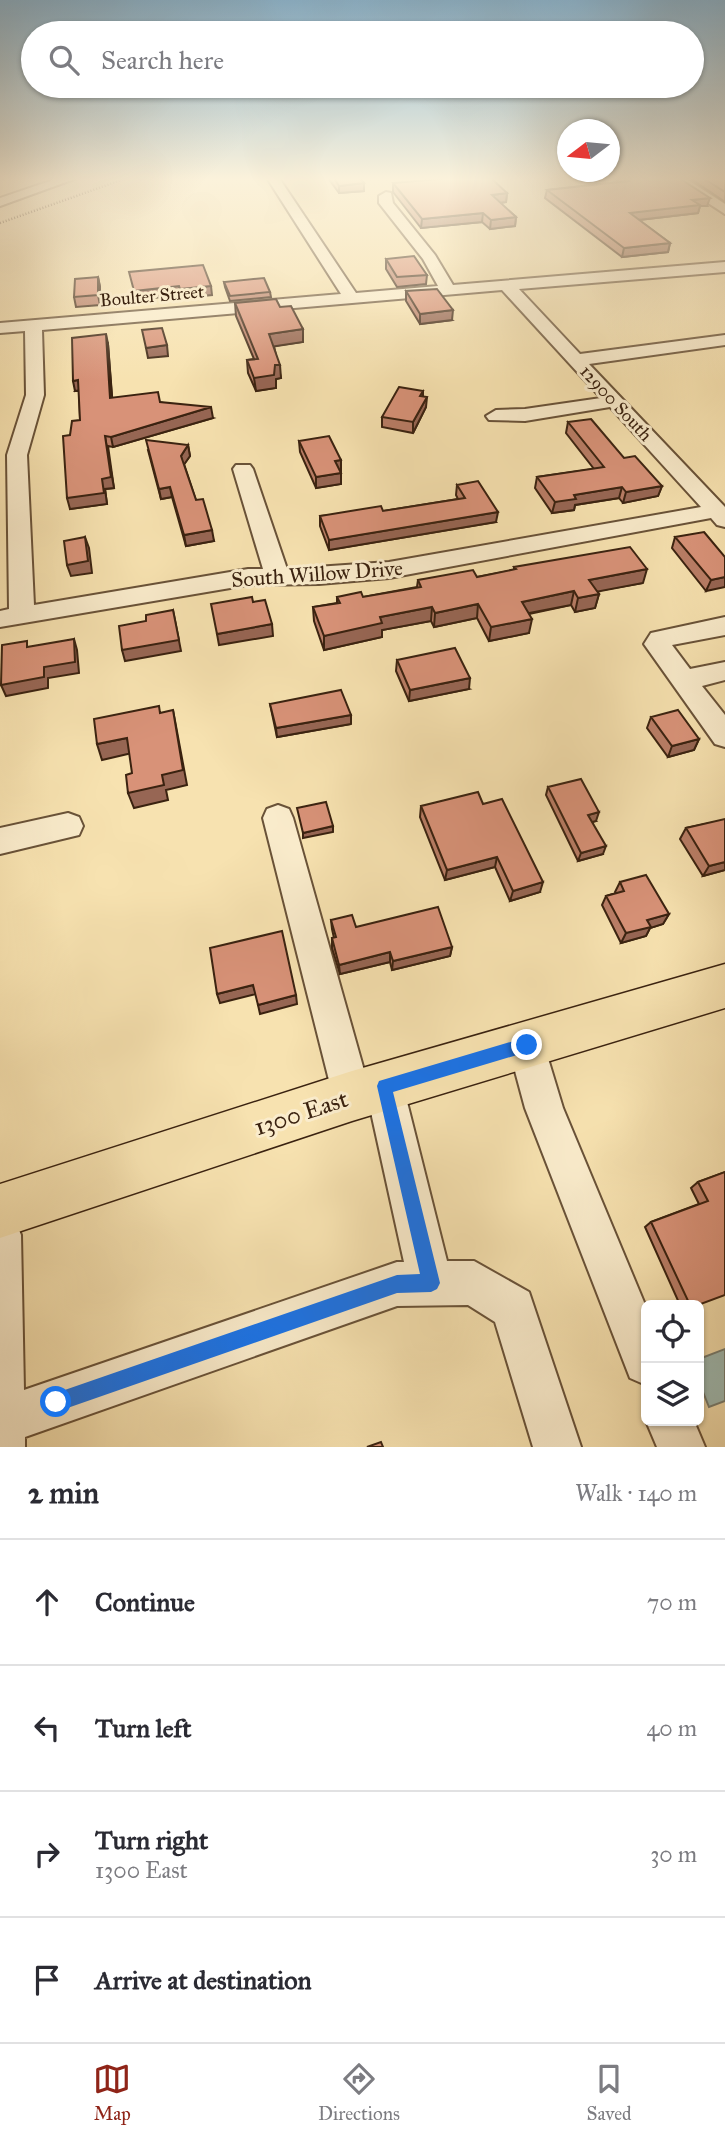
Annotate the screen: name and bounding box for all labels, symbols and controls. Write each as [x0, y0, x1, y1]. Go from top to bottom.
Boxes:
search box [21, 21, 704, 98]
icon: search [45, 41, 83, 79]
text: Search here [101, 44, 224, 76]
north arrow [557, 119, 620, 182]
street label: Boulter Street [99, 280, 206, 312]
street label: 12900 South [575, 360, 657, 446]
street label: South Willow Drive [230, 555, 404, 593]
route end [511, 1029, 542, 1060]
street label: 1300 East [250, 1084, 352, 1142]
map controls [641, 1300, 704, 1426]
button: locate [641, 1300, 704, 1363]
button: layers [641, 1363, 704, 1426]
route start [40, 1386, 71, 1417]
text: 2 min [28, 1475, 99, 1511]
text: Walk · 140 m [575, 1479, 697, 1507]
icon: ahead [28, 1583, 66, 1621]
text: Continue [95, 1586, 195, 1618]
text: 70 m [647, 1588, 697, 1616]
icon: left [28, 1709, 66, 1747]
text: Turn left [95, 1712, 191, 1744]
text: 40 m [647, 1714, 697, 1742]
text: Turn right [95, 1824, 208, 1856]
icon: right [28, 1835, 66, 1873]
text: 30 m [650, 1840, 697, 1868]
text: 1300 East [95, 1856, 188, 1884]
icon: arrive [28, 1961, 66, 1999]
text: Arrive at destination [95, 1964, 312, 1996]
tab: Map [93, 2060, 131, 2125]
tab: Directions [318, 2060, 400, 2125]
tab: Saved [587, 2060, 632, 2125]

